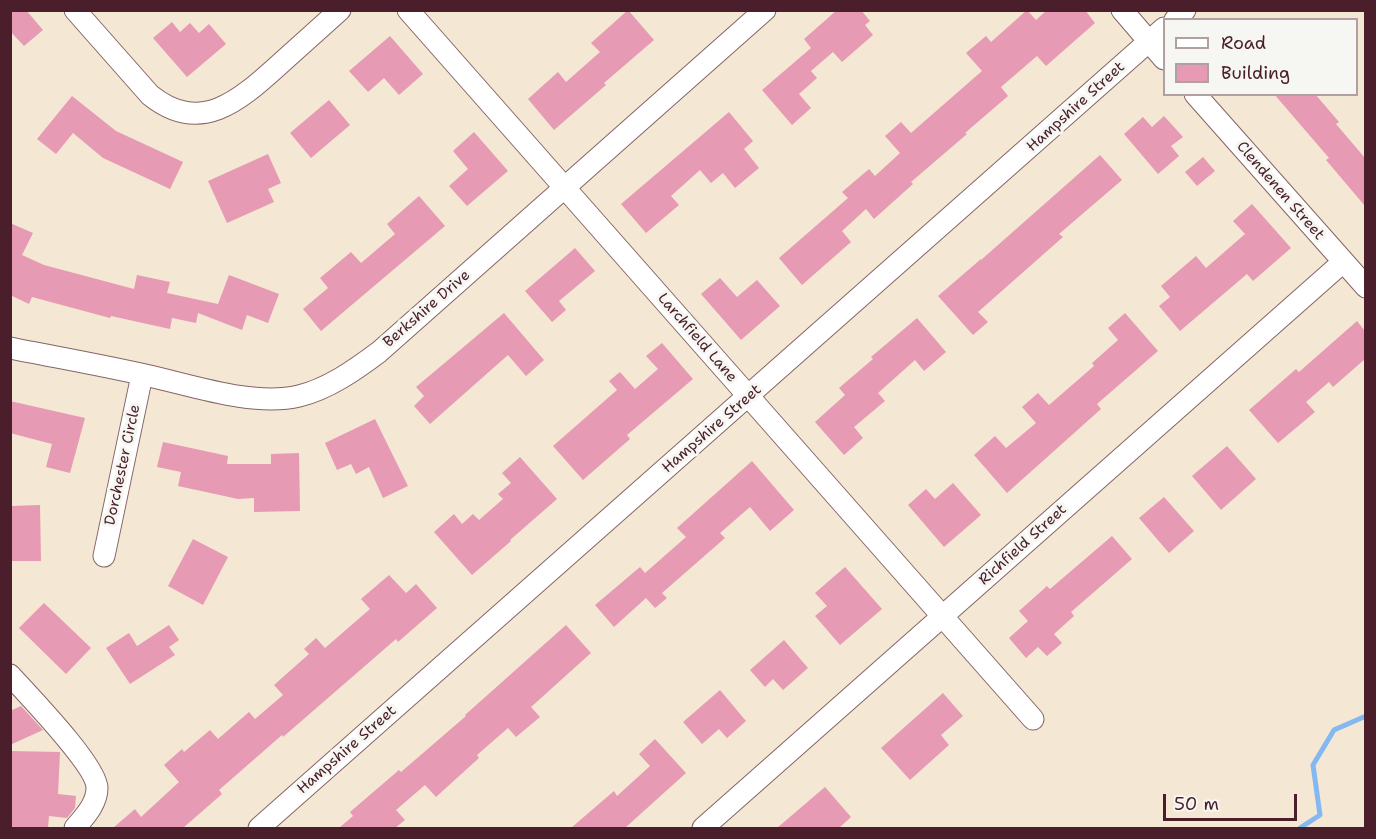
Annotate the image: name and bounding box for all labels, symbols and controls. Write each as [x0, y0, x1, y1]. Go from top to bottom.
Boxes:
legend [1163, 18, 1358, 96]
text: Road [1221, 31, 1266, 55]
street label: Hampshire Street [1023, 58, 1129, 156]
text: Building [1221, 61, 1290, 85]
street label: Clendenen Street [1232, 138, 1328, 244]
street label: Berkshire Drive [380, 267, 474, 351]
street label: Larchfield Lane [653, 290, 741, 386]
street label: Hampshire Street [659, 381, 765, 477]
street label: Dorchester Circle [101, 403, 145, 527]
street label: Richfield Street [975, 501, 1071, 589]
street label: Hampshire Street [294, 702, 400, 798]
scale bar [1166, 782, 1300, 820]
text: 50 m [1174, 792, 1219, 816]

